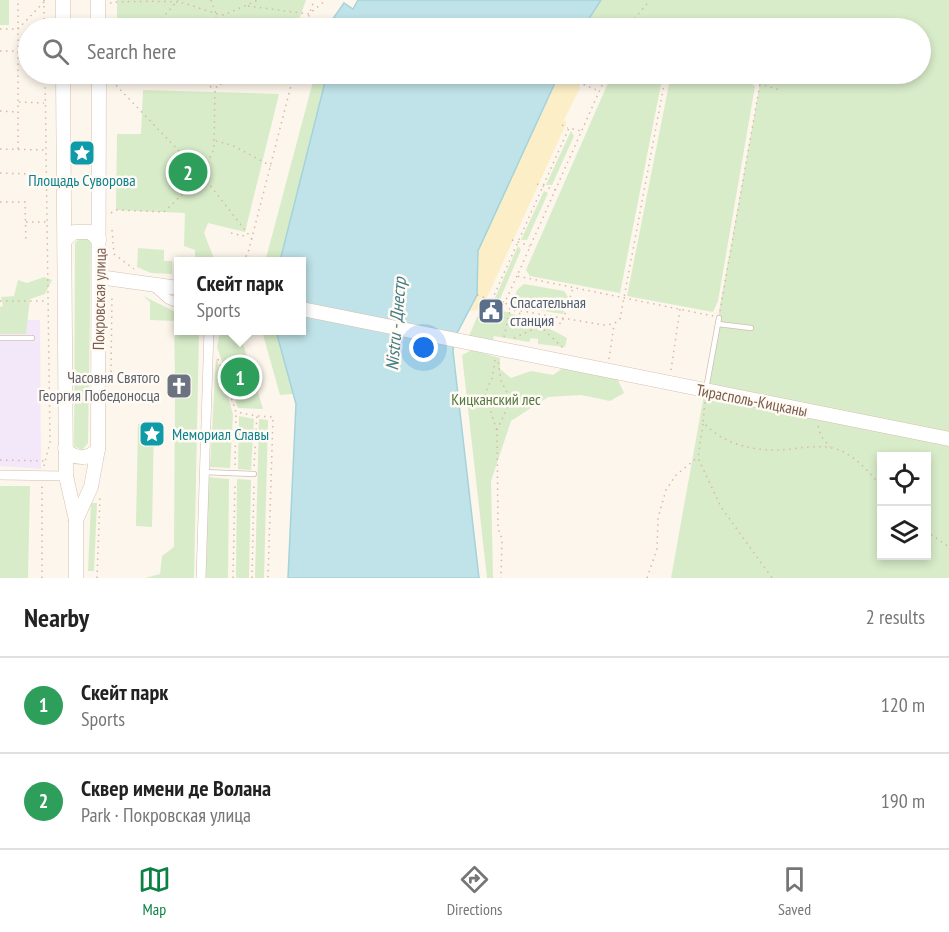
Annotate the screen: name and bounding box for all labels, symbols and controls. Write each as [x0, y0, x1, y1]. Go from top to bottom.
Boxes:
search box [18, 18, 931, 84]
icon: search [39, 35, 72, 68]
text: Search here [87, 37, 176, 65]
place icon: Площадь Суворова [67, 138, 97, 168]
pin: 2 [168, 150, 207, 195]
place label: Площадь Суворова [28, 170, 136, 190]
street label: Покровская улица [88, 248, 110, 350]
popup [174, 257, 306, 335]
text: Скейт парк [196, 269, 284, 297]
water label: Nistru - Днестр [380, 275, 411, 372]
place label: Спасательная станция [510, 292, 586, 330]
public building icon: Спасательная станция [476, 296, 506, 326]
text: Sports [196, 297, 241, 323]
your location [409, 333, 438, 362]
pin: 1 [220, 354, 260, 400]
place label: Часовня Святого Георгия Победоносца [38, 367, 160, 405]
church icon: Часовня Святого Георгия Победоносца [164, 371, 194, 401]
street label: Тирасполь-Кицканы [695, 379, 809, 421]
park label: Кицканский лес [451, 389, 541, 409]
place icon: Мемориал Славы [137, 419, 167, 449]
place label: Мемориал Славы [172, 424, 269, 444]
map controls [877, 452, 931, 560]
button: locate [877, 452, 931, 506]
button: layers [877, 506, 931, 560]
text: Nearby [24, 601, 89, 634]
text: 2 results [866, 604, 925, 630]
text: Скейт парк [81, 678, 168, 706]
text: 1 [39, 692, 48, 718]
text: 120 m [881, 692, 925, 718]
text: Sports [81, 706, 125, 732]
text: Сквер имени де Волана [81, 774, 271, 802]
text: 2 [39, 788, 48, 814]
text: 190 m [881, 788, 925, 814]
text: Park · Покровская улица [81, 802, 251, 828]
tab: Map [138, 863, 171, 919]
tab: Directions [447, 863, 502, 919]
tab: Saved [778, 863, 811, 919]

